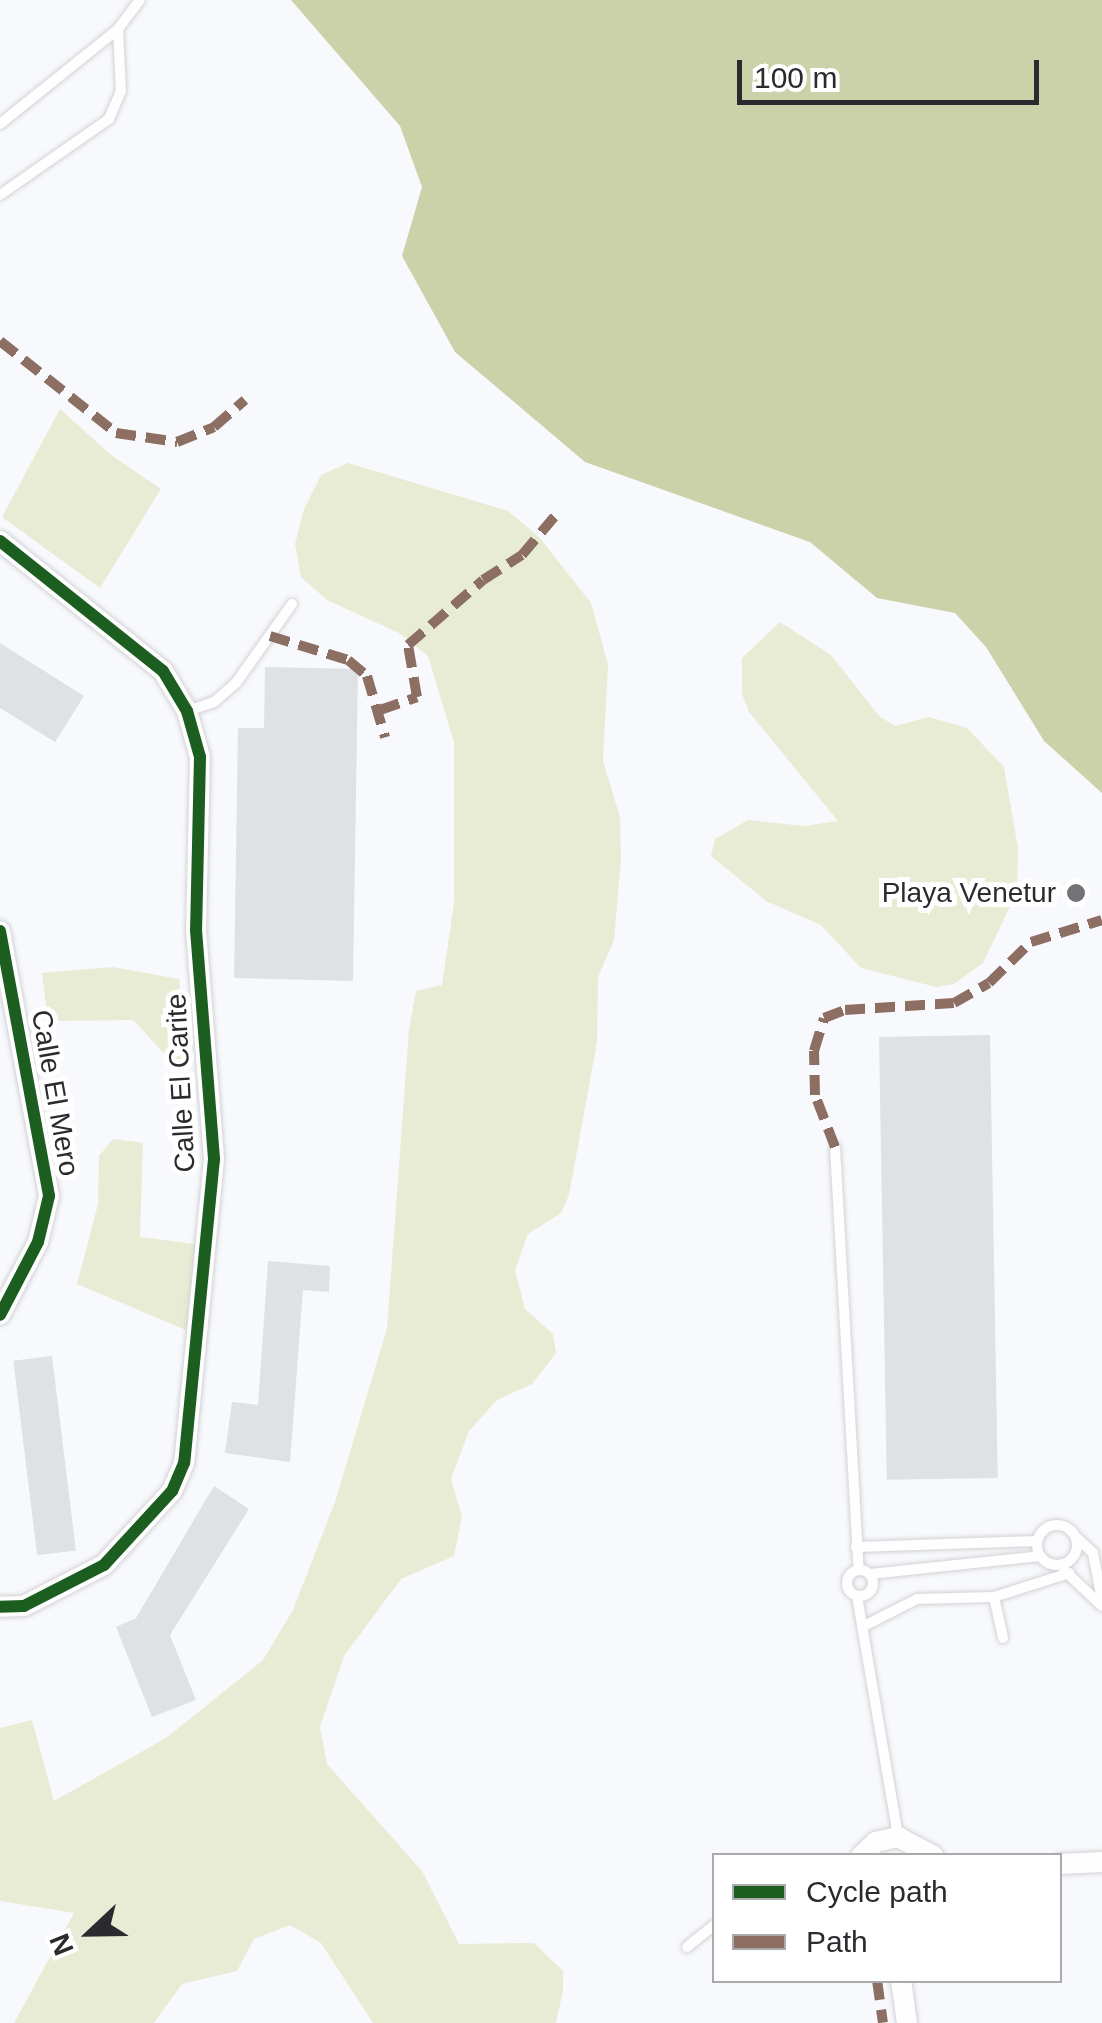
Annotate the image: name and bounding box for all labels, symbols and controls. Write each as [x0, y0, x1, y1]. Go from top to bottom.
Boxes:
scale bar [742, 40, 1044, 102]
text: 100 m [754, 61, 837, 94]
place label: Playa Venetur [882, 876, 1056, 910]
marker: Playa Venetur [1065, 882, 1087, 904]
street label: Calle El Carite [160, 993, 202, 1173]
street label: Calle El Mero [24, 1007, 86, 1179]
legend [712, 1853, 1062, 1983]
text: Cycle path [806, 1875, 948, 1908]
north arrow [40, 1883, 140, 1983]
text: Path [806, 1925, 868, 1958]
text: N [44, 1929, 80, 1960]

